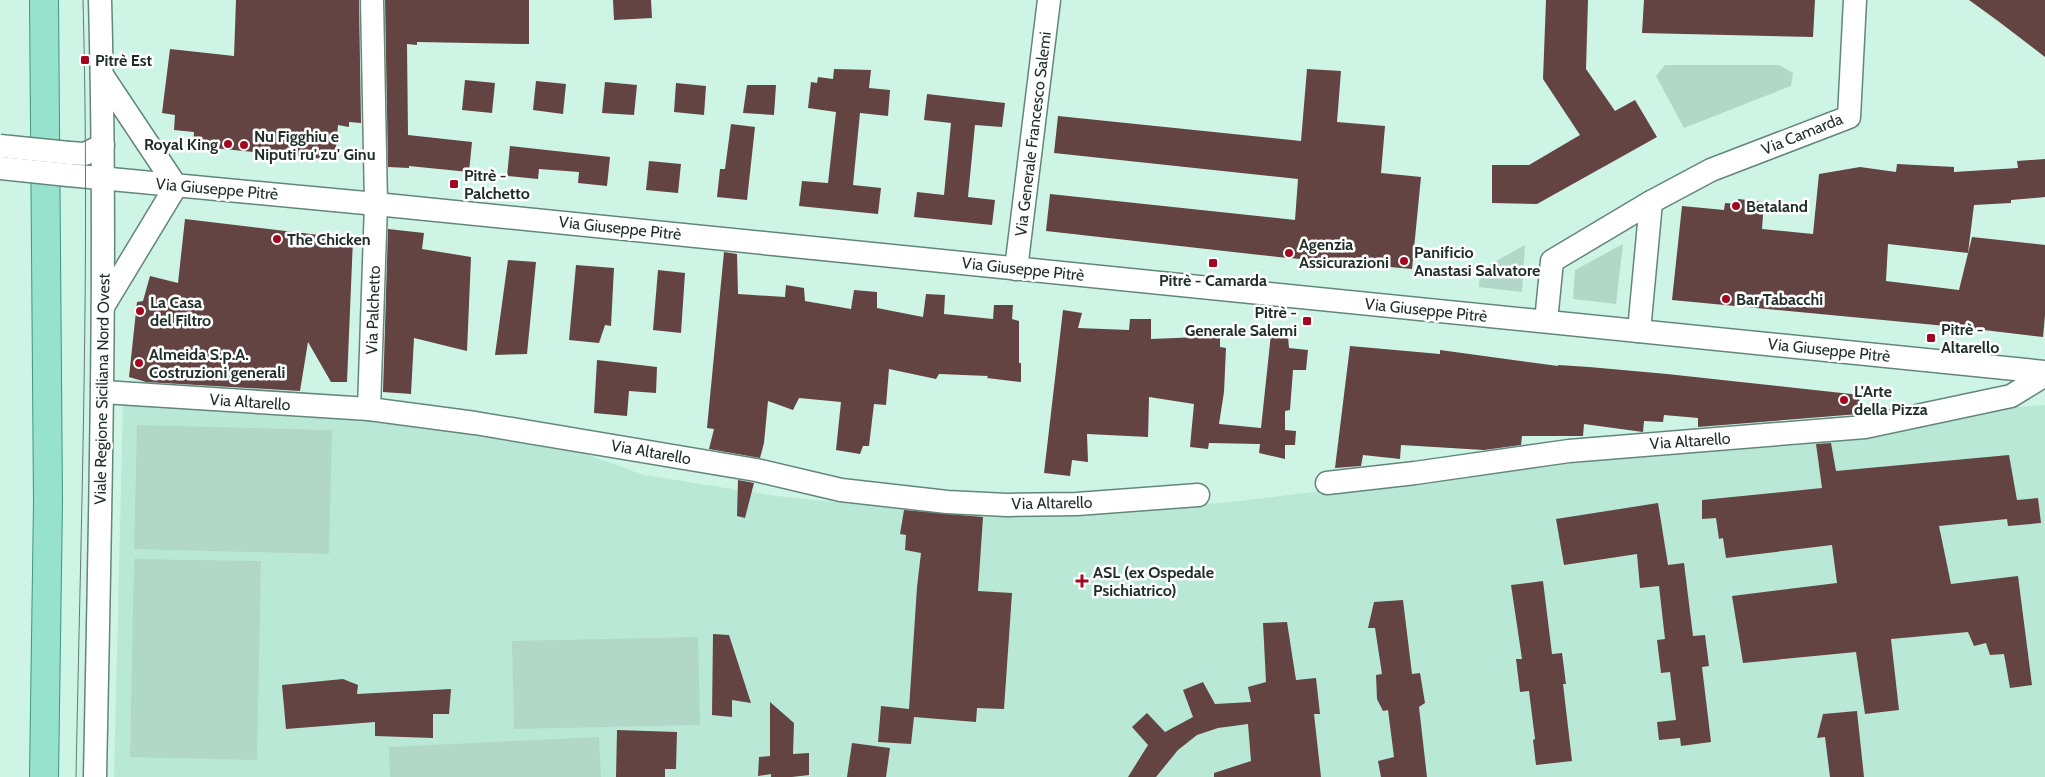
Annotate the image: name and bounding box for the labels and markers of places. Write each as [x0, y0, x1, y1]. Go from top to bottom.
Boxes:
place label: Pitrè Est [95, 51, 153, 70]
marker: Pitrè Est [79, 54, 91, 66]
place label: Nu Figghiu e Niputi ru' zu' Ginu [254, 127, 375, 164]
place label: Royal King [144, 135, 218, 154]
marker: Royal King [222, 138, 234, 150]
marker: Nu Figghiu e Niputi ru' zu' Ginu [238, 139, 250, 151]
place label: Pitrè - Palchetto [464, 166, 530, 203]
marker: Pitrè - Palchetto [448, 178, 460, 190]
place label: Betaland [1746, 197, 1808, 216]
marker: Betaland [1730, 200, 1742, 212]
place label: The Chicken [287, 230, 371, 249]
marker: The Chicken [271, 233, 283, 245]
place label: Agenzia Assicurazioni [1299, 235, 1389, 272]
place label: Panificio Anastasi Salvatore [1414, 243, 1540, 280]
marker: Agenzia Assicurazioni [1283, 247, 1295, 259]
marker: Panificio Anastasi Salvatore [1398, 255, 1410, 267]
marker: Pitrè - Camarda [1207, 257, 1219, 269]
place label: Pitrè - Camarda [1159, 271, 1267, 290]
place label: Bar Tabacchi [1736, 290, 1823, 309]
place label: La Casa del Filtro [150, 293, 211, 330]
marker: Bar Tabacchi [1720, 293, 1732, 305]
place label: Pitrè - Generale Salemi [1185, 303, 1297, 340]
marker: La Casa del Filtro [134, 305, 146, 317]
marker: Pitrè - Generale Salemi [1301, 315, 1313, 327]
place label: Pitrè - Altarello [1941, 320, 1999, 357]
marker: Pitrè - Altarello [1925, 332, 1937, 344]
place label: Almeida S.p.A. Costruzioni generali [149, 345, 285, 382]
marker: Almeida S.p.A. Costruzioni generali [133, 357, 145, 369]
place label: L'Arte della Pizza [1854, 382, 1928, 419]
marker: L'Arte della Pizza [1838, 394, 1850, 406]
place label: ASL (ex Ospedale Psichiatrico) [1093, 563, 1214, 600]
marker: ASL (ex Ospedale Psichiatrico) [1075, 574, 1089, 588]

